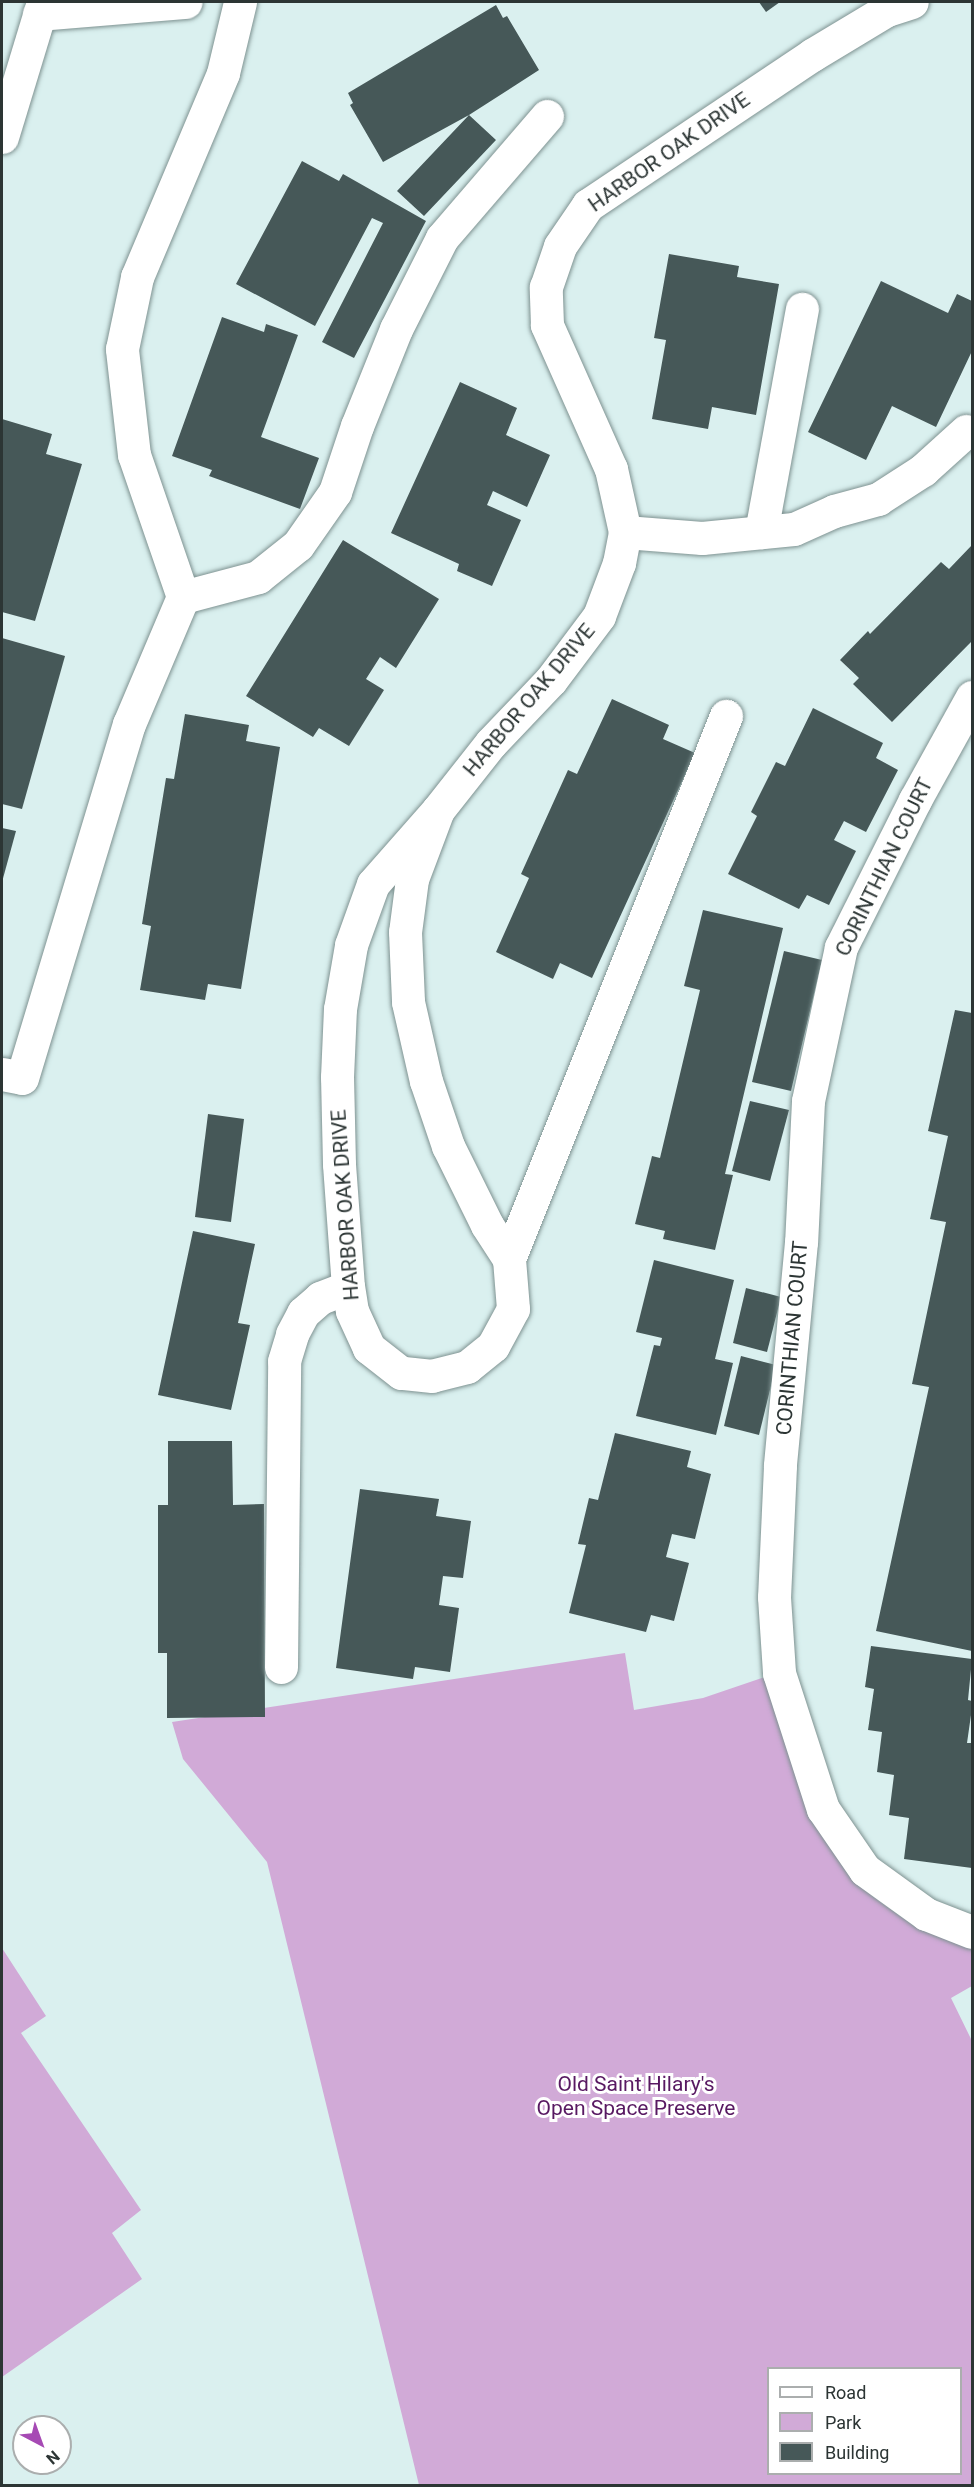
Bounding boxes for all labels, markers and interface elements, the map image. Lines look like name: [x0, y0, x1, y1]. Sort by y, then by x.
street label: HARBOR OAK DRIVE: [583, 87, 755, 217]
street label: HARBOR OAK DRIVE: [458, 619, 600, 781]
street label: CORINTHIAN COURT: [830, 774, 938, 960]
street label: HARBOR OAK DRIVE: [326, 1109, 364, 1301]
street label: CORINTHIAN COURT: [771, 1240, 813, 1436]
park label: Old Saint Hilary's Open Space Preserve: [537, 2071, 735, 2121]
legend: [767, 2367, 962, 2475]
text: Road: [825, 2382, 866, 2403]
text: Park: [825, 2412, 861, 2433]
north arrow: [12, 2415, 72, 2475]
text: Building: [825, 2442, 889, 2463]
text: N: [42, 2447, 63, 2468]

